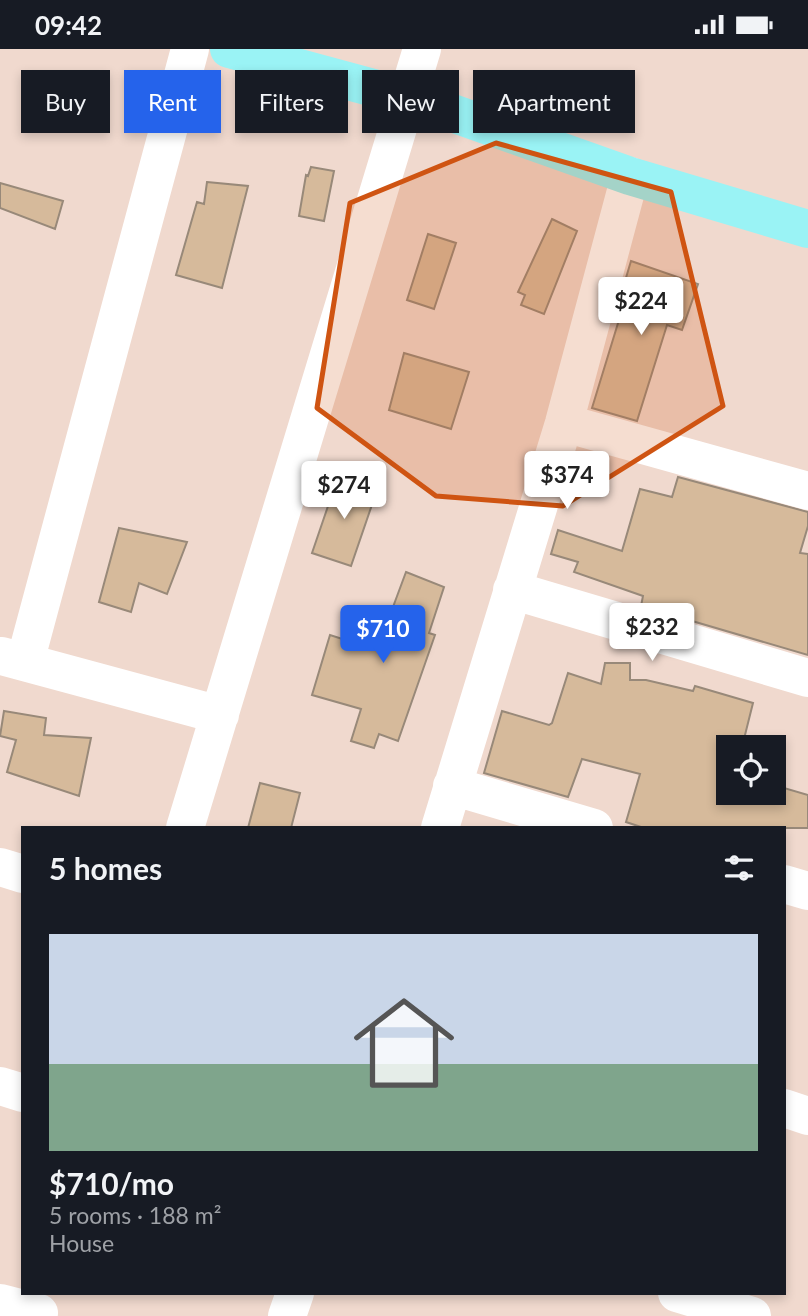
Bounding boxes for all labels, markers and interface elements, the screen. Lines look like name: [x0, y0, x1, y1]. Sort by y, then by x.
text: 09:42: [35, 9, 102, 41]
chip: Buy: [21, 70, 110, 133]
chip: Rent: [124, 70, 221, 133]
chip: Filters: [235, 70, 348, 133]
chip: New: [362, 70, 459, 133]
chip: Apartment: [473, 70, 635, 133]
pin: $224: [600, 278, 682, 337]
text: $224: [614, 286, 668, 314]
pin: $374: [526, 451, 608, 511]
text: $374: [540, 460, 594, 488]
pin: $274: [303, 461, 385, 521]
text: $274: [317, 470, 371, 498]
pin: $232: [611, 603, 693, 663]
pin: $710: [342, 605, 424, 665]
text: $232: [625, 612, 679, 640]
text: $710: [356, 614, 410, 642]
map controls: [716, 735, 786, 805]
button: locate: [716, 735, 786, 805]
icon: filters: [720, 849, 758, 887]
text: 5 homes: [49, 850, 162, 886]
icon: home: [341, 980, 467, 1106]
text: $710/mo: [49, 1165, 174, 1201]
text: 5 rooms · 188 m²: [49, 1201, 221, 1229]
text: House: [49, 1229, 114, 1257]

